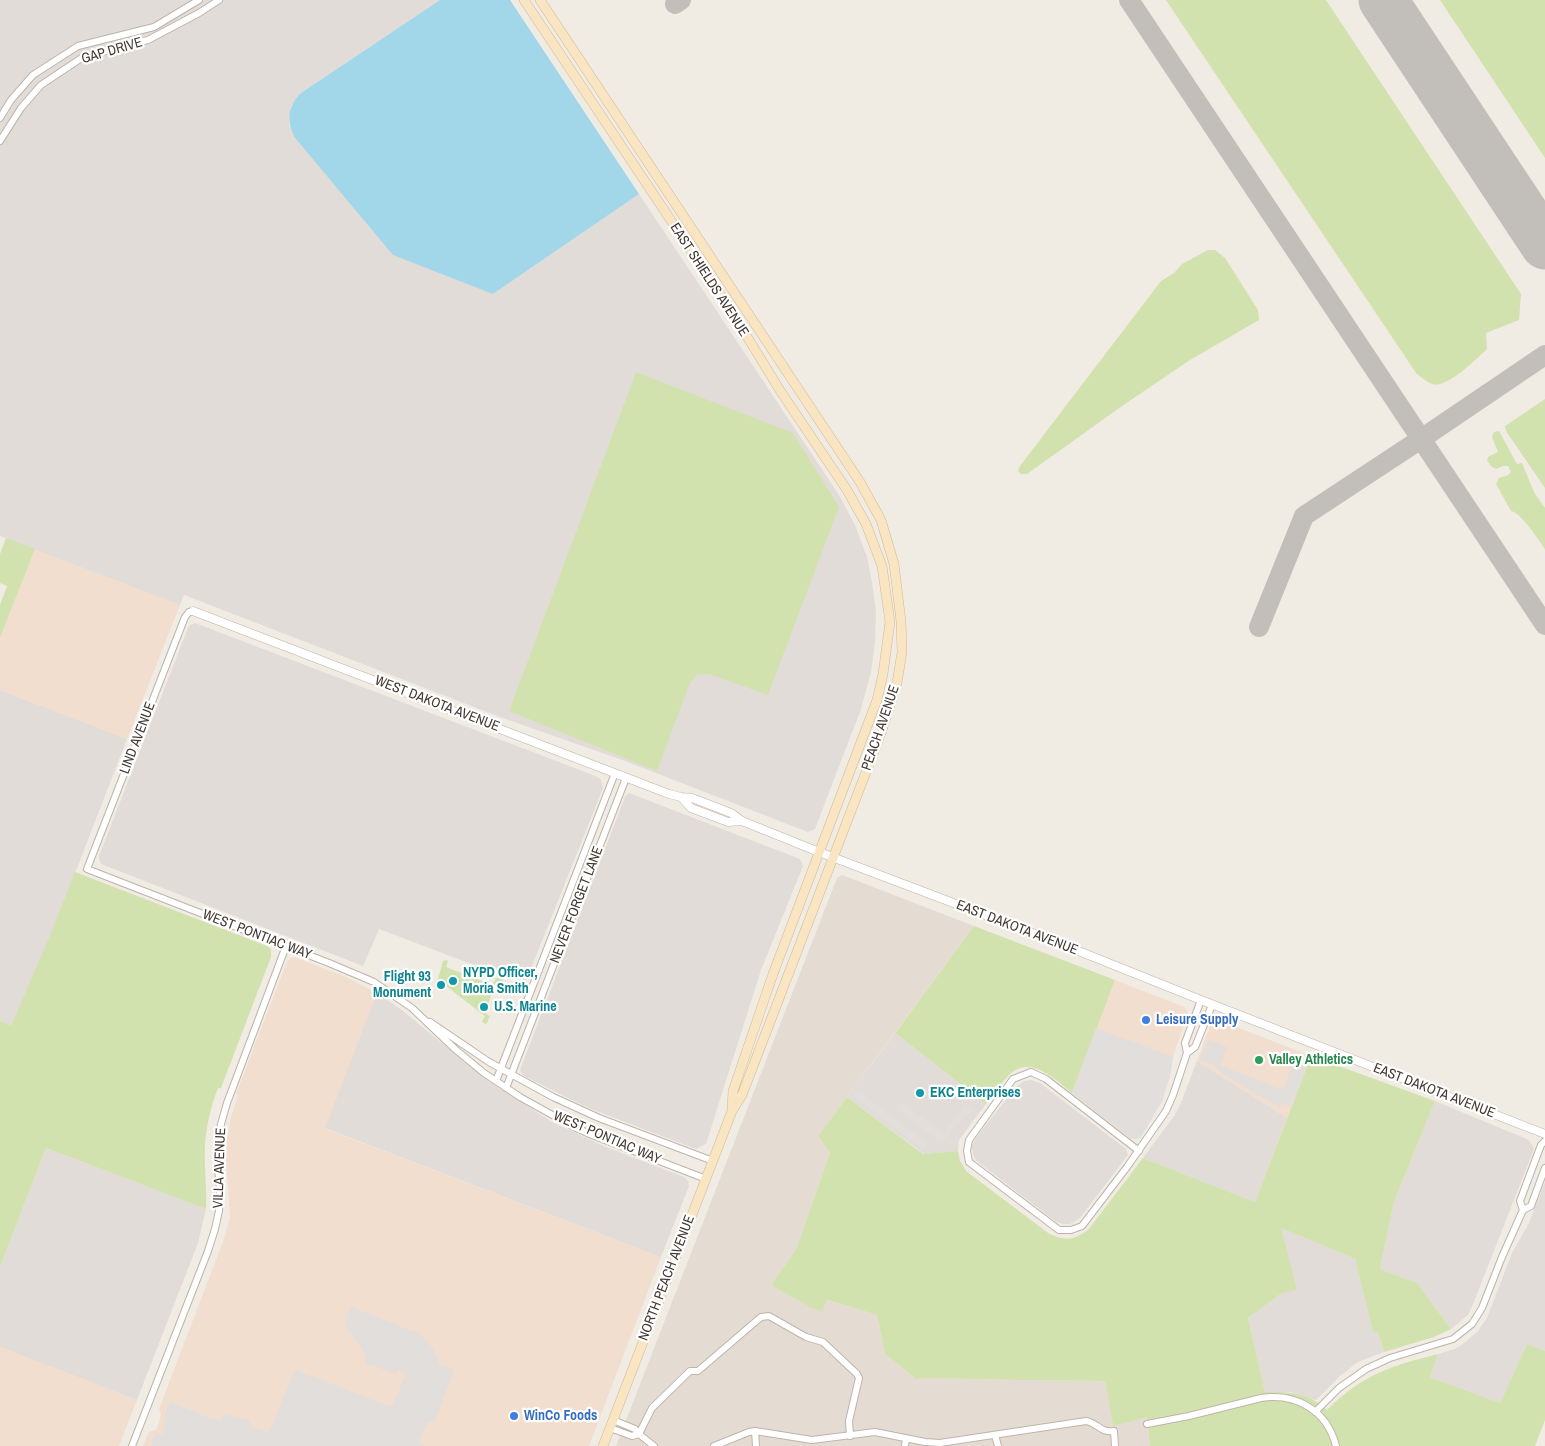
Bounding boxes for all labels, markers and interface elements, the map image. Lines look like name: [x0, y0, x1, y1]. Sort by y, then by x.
street label: GAP DRIVE: [80, 34, 144, 68]
street label: EAST SHIELDS AVENUE: [666, 220, 752, 340]
street label: WEST DAKOTA AVENUE: [372, 672, 502, 736]
street label: PEACH AVENUE: [859, 683, 903, 773]
street label: LIND AVENUE: [117, 700, 159, 776]
street label: NEVER FORGET LANE: [547, 844, 607, 966]
street label: EAST DAKOTA AVENUE: [954, 897, 1080, 959]
street label: WEST PONTIAC WAY: [200, 906, 314, 964]
place label: NYPD Officer, Moria Smith: [463, 965, 538, 998]
place label: Flight 93 Monument: [373, 969, 431, 1002]
marker: NYPD Officer, Moria Smith: [447, 975, 459, 987]
marker: Flight 93 Monument: [435, 979, 447, 991]
place label: U.S. Marine: [494, 999, 557, 1015]
marker: U.S. Marine: [478, 1001, 490, 1013]
place label: Leisure Supply: [1156, 1012, 1238, 1028]
marker: Leisure Supply: [1140, 1014, 1152, 1026]
place label: Valley Athletics: [1269, 1052, 1353, 1068]
marker: Valley Athletics: [1253, 1054, 1265, 1066]
street label: EAST DAKOTA AVENUE: [1371, 1060, 1497, 1122]
place label: EKC Enterprises: [930, 1085, 1021, 1101]
marker: EKC Enterprises: [914, 1087, 926, 1099]
street label: WEST PONTIAC WAY: [551, 1108, 663, 1168]
street label: VILLA AVENUE: [210, 1127, 230, 1209]
street label: NORTH PEACH AVENUE: [635, 1213, 699, 1343]
place label: WinCo Foods: [524, 1408, 597, 1424]
marker: WinCo Foods: [508, 1410, 520, 1422]

